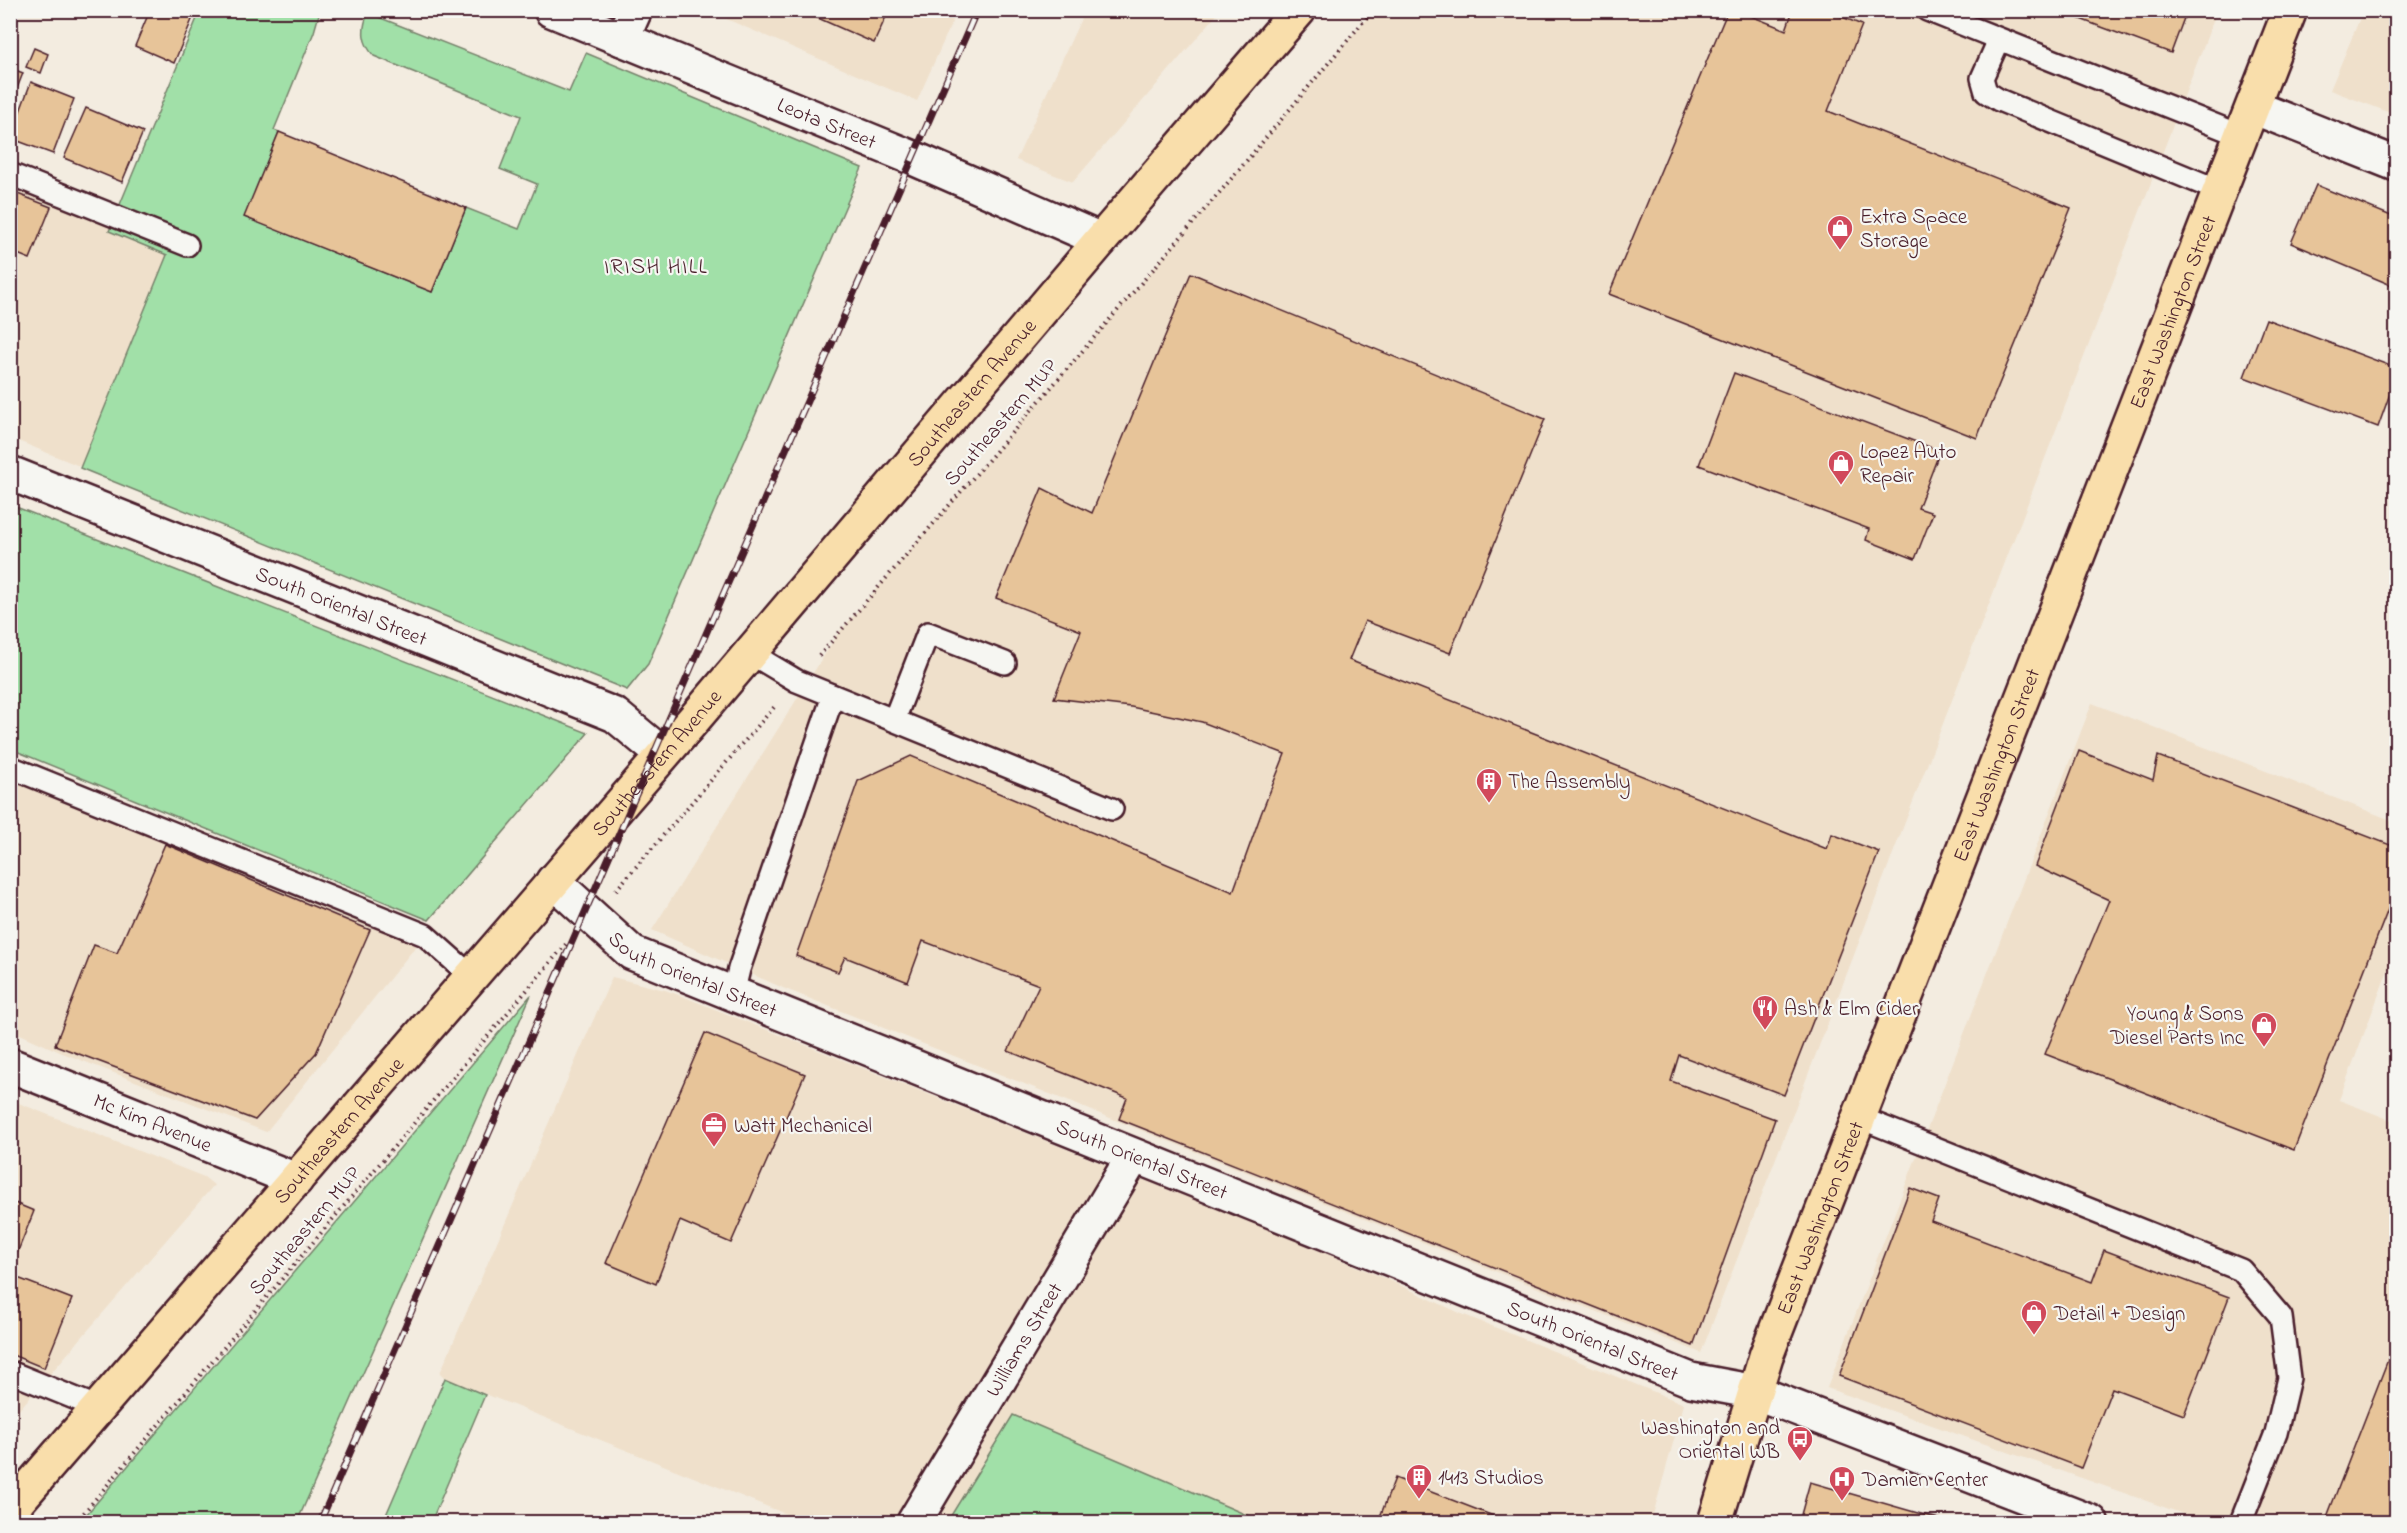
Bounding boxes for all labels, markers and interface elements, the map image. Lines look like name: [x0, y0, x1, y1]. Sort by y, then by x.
street label: Leota Street: [772, 91, 880, 158]
place label: Extra Space Storage: [1860, 203, 1968, 259]
street label: East Washington Street: [2123, 211, 2226, 414]
shop icon: Extra Space Storage: [1825, 213, 1855, 251]
district label: IRISH HILL: [604, 252, 708, 284]
street label: Southeastern Avenue: [901, 313, 1045, 475]
street label: Southeastern MUP: [938, 353, 1065, 494]
place label: Lopez Auto Repair: [1860, 438, 1957, 492]
shop icon: Lopez Auto Repair: [1826, 448, 1856, 486]
street label: South Oriental Street: [250, 560, 431, 655]
street label: East Washington Street: [1947, 664, 2049, 867]
street label: Southeastern Avenue: [586, 683, 730, 844]
building icon: The Assembly: [1474, 766, 1504, 804]
place label: The Assembly: [1508, 768, 1630, 800]
street label: South Oriental Street: [600, 925, 781, 1027]
restaurant icon: Ash & Elm Cider: [1750, 993, 1780, 1031]
place label: Ash & Elm Cider: [1784, 995, 1919, 1025]
place label: Young & Sons Diesel Parts Inc: [2109, 1000, 2245, 1054]
shop icon: Young & Sons Diesel Parts Inc: [2249, 1010, 2279, 1048]
street label: Southeastern Avenue: [268, 1051, 413, 1212]
street label: Mc Kim Avenue: [88, 1087, 217, 1162]
office icon: Watt Mechanical: [699, 1110, 729, 1148]
place label: Watt Mechanical: [734, 1112, 872, 1142]
street label: South Oriental Street: [1051, 1112, 1232, 1209]
street label: East Washington Street: [1770, 1117, 1873, 1320]
street label: Southeastern MUP: [243, 1160, 369, 1302]
street label: Williams Street: [979, 1278, 1071, 1403]
street label: South Oriental Street: [1502, 1294, 1683, 1390]
shop icon: Detail + Design: [2019, 1298, 2049, 1336]
place label: Detail + Design: [2053, 1300, 2185, 1332]
place label: Washington and Oriental WB: [1641, 1414, 1780, 1468]
bus stop icon: Washington and Oriental WB: [1785, 1424, 1815, 1462]
building icon: 1413 Studios: [1404, 1462, 1434, 1500]
place label: 1413 Studios: [1438, 1464, 1544, 1494]
hospital icon: Damien Center: [1827, 1464, 1857, 1502]
place label: Damien Center: [1861, 1466, 1989, 1496]

